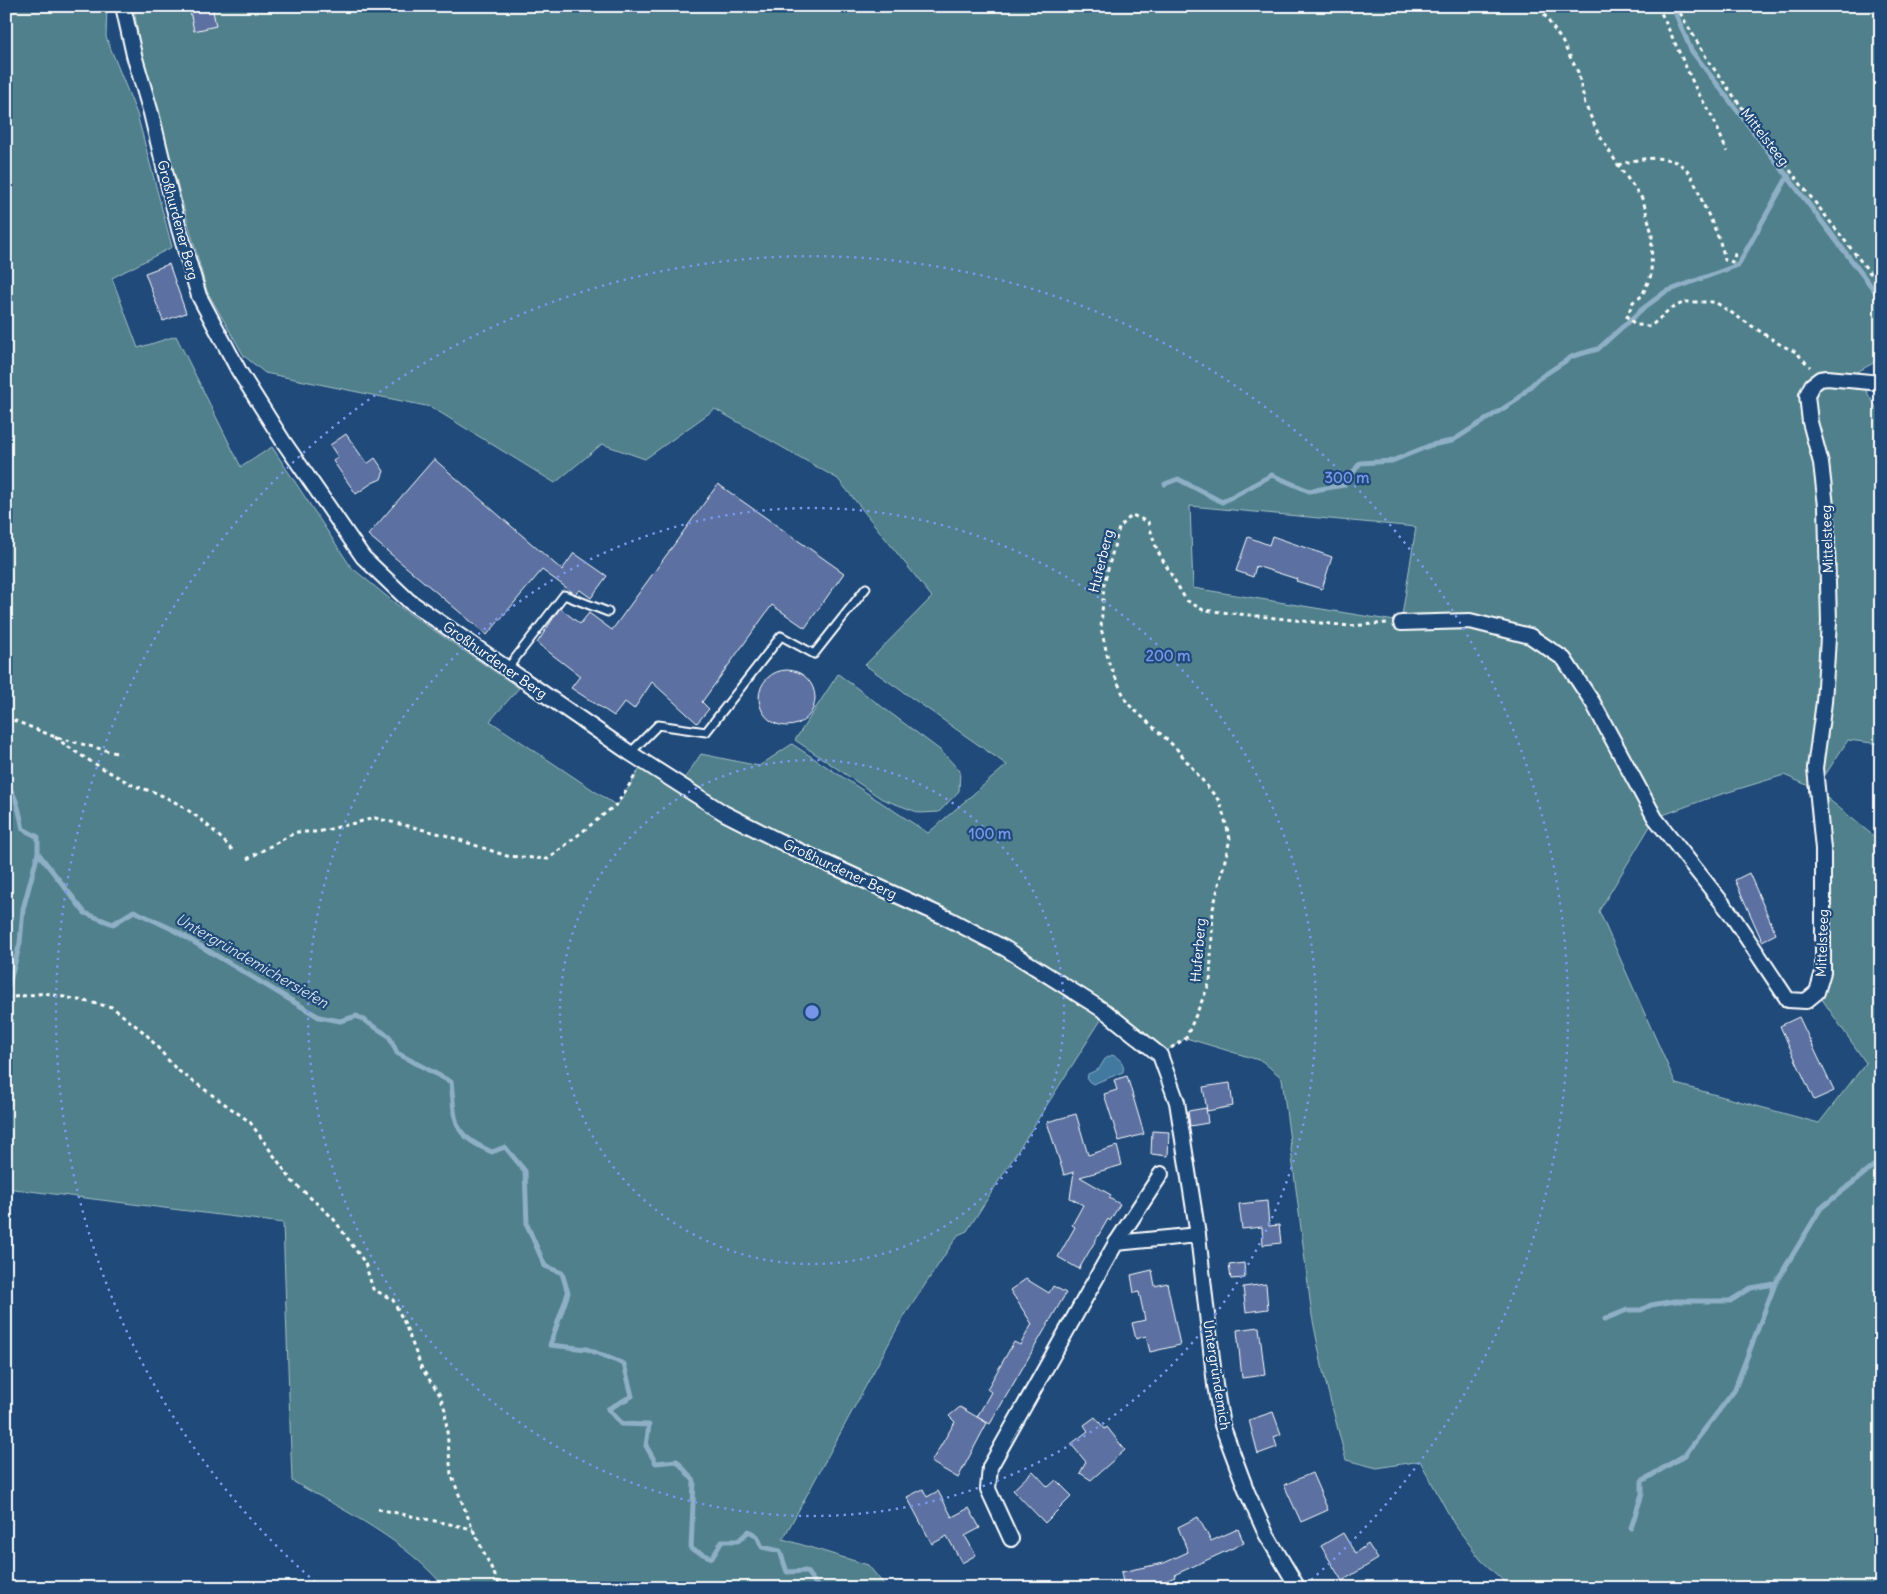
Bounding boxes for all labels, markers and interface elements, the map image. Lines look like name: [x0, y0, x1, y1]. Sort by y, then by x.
street label: Mittelsteeg: [1737, 105, 1793, 169]
street label: Großhurdener Berg: [153, 158, 203, 282]
text: 300 m: [1325, 468, 1370, 487]
street label: Mittelsteeg: [1817, 505, 1837, 573]
street label: Huferberg: [1084, 528, 1118, 594]
street label: Großhurdener Berg: [439, 617, 551, 703]
text: 200 m: [1146, 646, 1190, 665]
text: 100 m: [969, 824, 1011, 843]
street label: Großhurdener Berg: [780, 835, 900, 903]
water label: Untergründemichersiefen: [173, 909, 332, 1012]
street label: Mittelsteeg: [1812, 909, 1832, 977]
street label: Huferberg: [1186, 917, 1210, 983]
centre of rings: [803, 1003, 821, 1021]
street label: Untergründemich: [1199, 1319, 1235, 1431]

